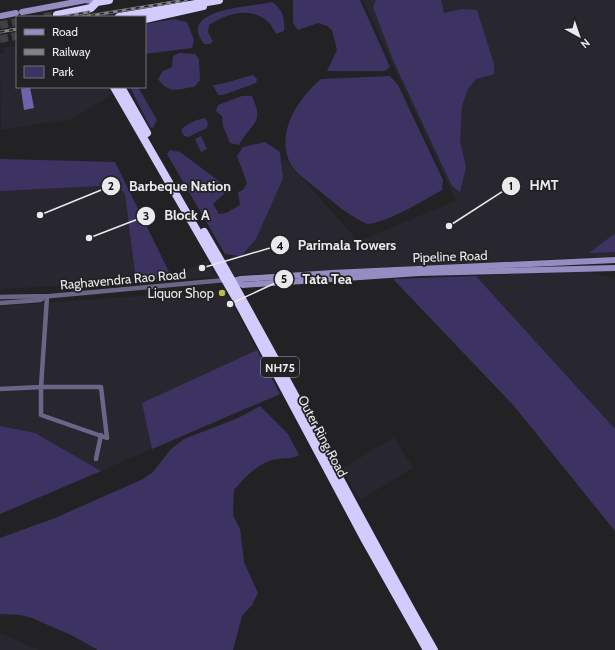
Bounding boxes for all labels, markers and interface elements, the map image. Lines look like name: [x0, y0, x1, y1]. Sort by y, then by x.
legend: [16, 16, 146, 88]
north arrow: [559, 16, 599, 56]
text: Road: [52, 24, 78, 39]
text: N: [578, 36, 593, 52]
text: Railway: [52, 44, 90, 59]
text: Park: [52, 64, 74, 79]
callout: Barbeque Nation: [101, 173, 240, 199]
callout: HMT: [501, 173, 567, 199]
text: HMT: [529, 176, 559, 194]
text: Barbeque Nation: [129, 177, 231, 195]
text: 2: [108, 178, 114, 193]
text: 1: [509, 178, 513, 193]
callout: Block A: [136, 203, 217, 229]
text: Block A: [164, 206, 210, 224]
text: 3: [143, 208, 149, 223]
callout: Parimala Towers: [270, 232, 404, 258]
text: Parimala Towers: [298, 236, 396, 254]
text: 4: [276, 238, 284, 253]
street label: Pipeline Road: [412, 247, 488, 265]
street label: Raghavendra Rao Road: [59, 266, 187, 292]
callout: Tata Tea: [274, 266, 359, 292]
text: Tata Tea: [302, 270, 352, 288]
text: 5: [281, 271, 287, 286]
place label: Liquor Shop: [148, 285, 214, 301]
marker: Liquor Shop: [217, 288, 227, 298]
road number: NH75: [261, 357, 299, 377]
street label: Outer Ring Road: [295, 392, 351, 480]

